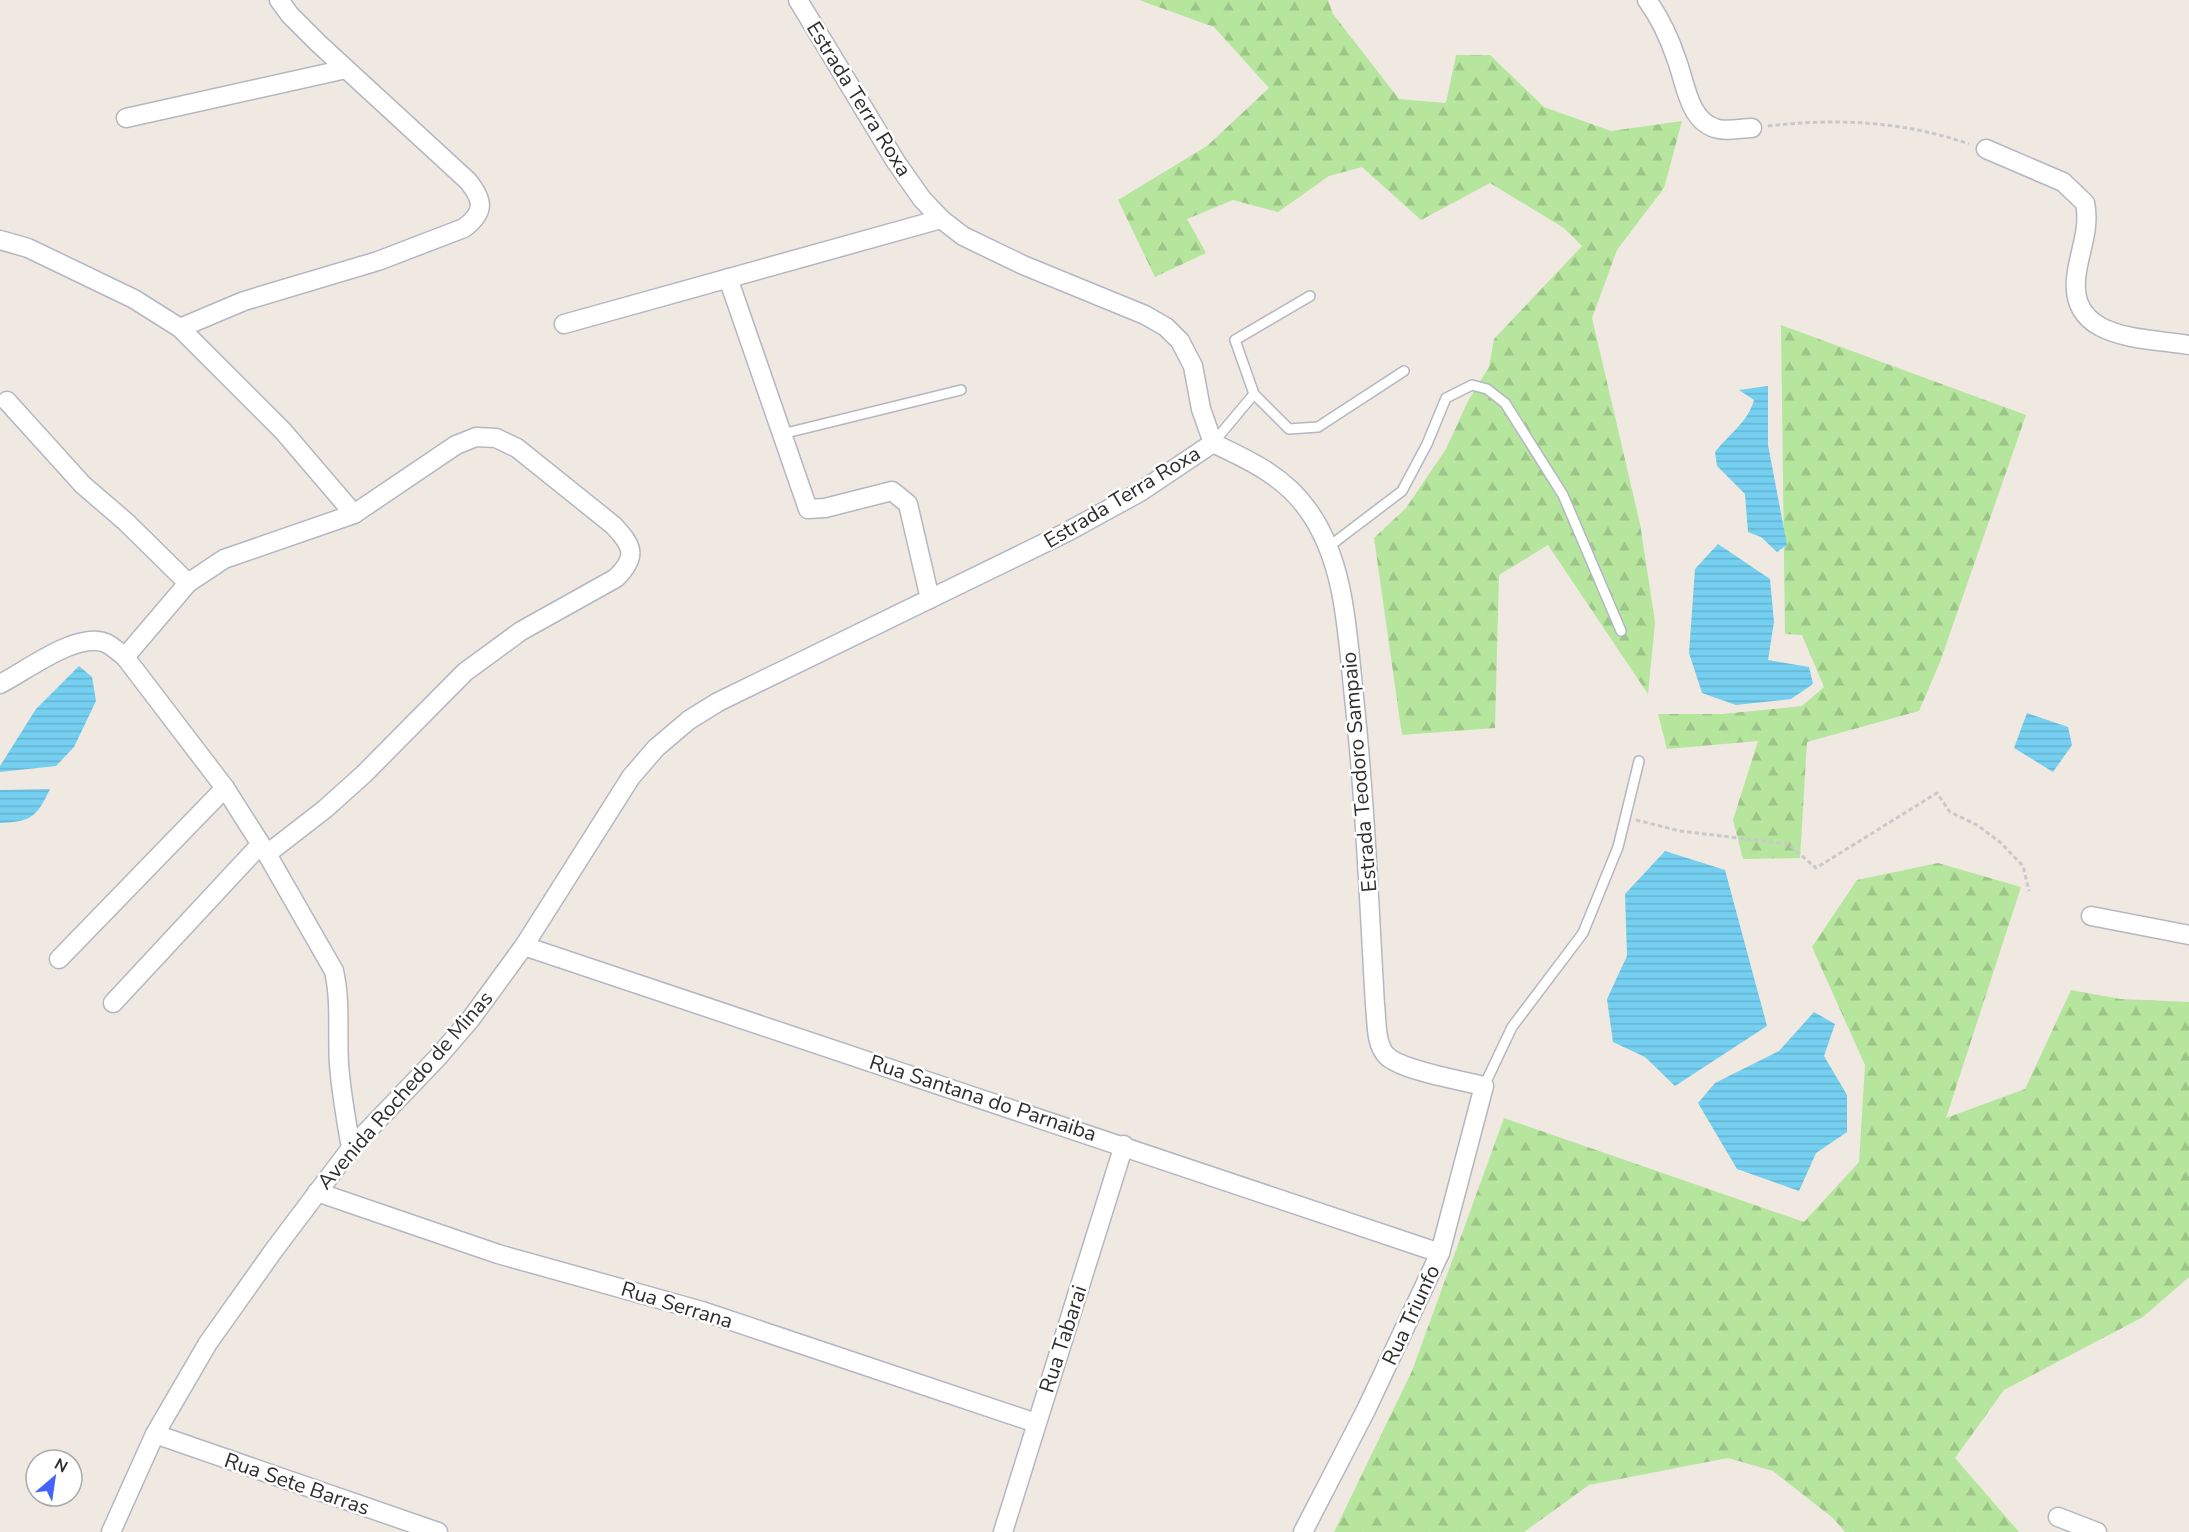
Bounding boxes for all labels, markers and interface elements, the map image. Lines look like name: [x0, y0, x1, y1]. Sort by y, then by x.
street label: Estrada Terra Roxa: [800, 16, 918, 182]
street label: Estrada Terra Roxa: [1039, 439, 1205, 555]
street label: Estrada Teodoro Sampaio: [1335, 651, 1383, 893]
street label: Avenida Rochedo de Minas: [311, 985, 499, 1195]
street label: Rua Santana do Parnaiba: [866, 1048, 1100, 1148]
street label: Rua Triunfo: [1376, 1260, 1446, 1370]
street label: Rua Serrana: [618, 1275, 736, 1335]
street label: Rua Tabarai: [1032, 1282, 1094, 1396]
street label: Rua Sete Barras: [221, 1446, 373, 1522]
north arrow: [24, 1448, 84, 1508]
text: N: [50, 1453, 71, 1478]

